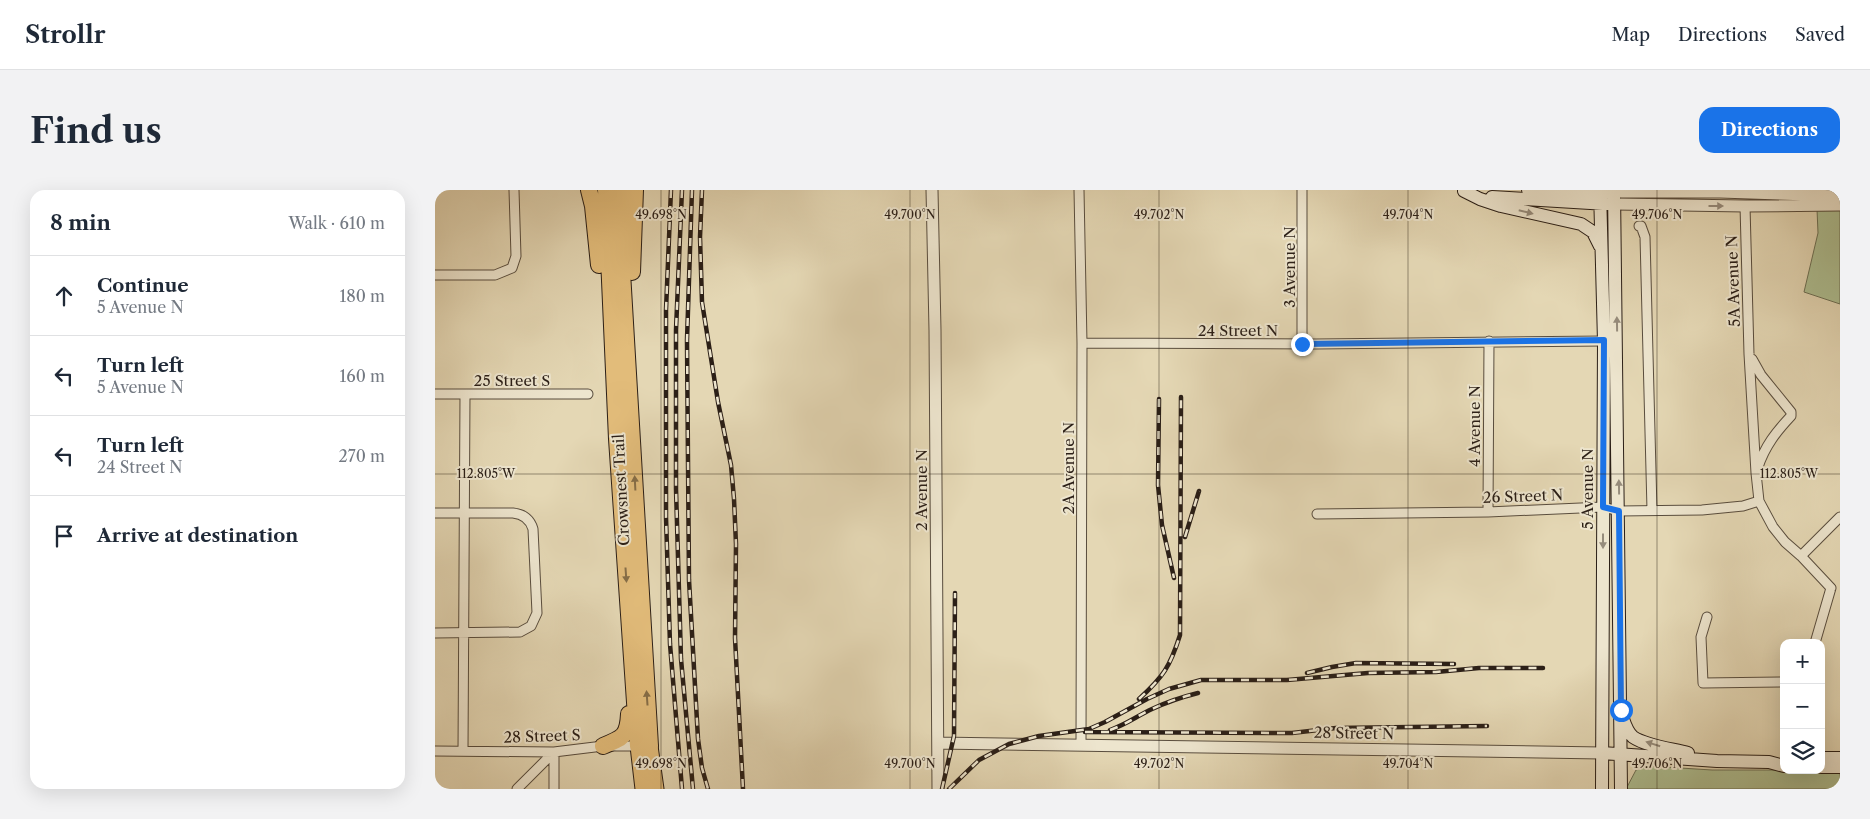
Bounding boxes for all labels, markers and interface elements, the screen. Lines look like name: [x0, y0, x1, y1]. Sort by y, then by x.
text: Strollr: [25, 20, 105, 49]
text: Map: [1611, 24, 1650, 46]
text: Directions: [1678, 24, 1767, 46]
text: Saved: [1795, 24, 1845, 46]
button: Directions: [1699, 107, 1840, 153]
text: Find us: [30, 109, 162, 152]
one-way arrow: [1708, 202, 1724, 210]
text: 49.698°N: [635, 207, 687, 222]
text: 49.700°N: [884, 207, 936, 222]
text: 49.702°N: [1134, 207, 1184, 222]
text: 49.704°N: [1383, 207, 1433, 222]
text: 49.706°N: [1632, 207, 1682, 222]
one-way arrow: [1519, 209, 1534, 217]
text: 8 min: [50, 210, 111, 235]
text: Walk · 610 m: [288, 213, 385, 233]
street label: 3 Avenue N: [1280, 226, 1299, 308]
street label: 5A Avenue N: [1722, 235, 1744, 327]
text: Continue: [97, 274, 189, 297]
icon: ahead: [50, 282, 78, 310]
text: 180 m: [339, 286, 385, 306]
text: 5 Avenue N: [97, 297, 184, 317]
one-way arrow: [1613, 316, 1621, 332]
street label: 24 Street N: [1198, 321, 1278, 340]
route end: [1291, 333, 1314, 356]
text: Turn left: [97, 354, 184, 377]
icon: left: [50, 362, 78, 390]
text: 160 m: [340, 366, 385, 386]
street label: 25 Street S: [474, 371, 550, 390]
text: 5 Avenue N: [97, 377, 184, 397]
street label: 4 Avenue N: [1465, 385, 1484, 467]
street label: 2A Avenue N: [1059, 422, 1078, 514]
street label: Crowsnest Trail: [609, 433, 633, 546]
text: Turn left: [97, 434, 184, 457]
icon: left: [50, 442, 78, 470]
text: 270 m: [339, 446, 385, 466]
street label: 5 Avenue N: [1578, 448, 1597, 530]
street label: 2 Avenue N: [912, 449, 931, 531]
text: 24 Street N: [97, 457, 183, 477]
text: 112.805°W: [457, 466, 516, 481]
text: 112.805°W: [1760, 466, 1819, 481]
one-way arrow: [630, 475, 638, 491]
one-way arrow: [1615, 478, 1623, 494]
street label: 26 Street N: [1483, 485, 1563, 507]
icon: arrive: [50, 522, 78, 550]
text: Arrive at destination: [97, 524, 298, 547]
one-way arrow: [1599, 534, 1607, 550]
one-way arrow: [622, 567, 630, 583]
map controls: [1780, 639, 1825, 774]
button: +: [1780, 639, 1825, 684]
button: −: [1780, 684, 1825, 729]
one-way arrow: [643, 689, 651, 705]
route start: [1610, 699, 1633, 722]
street label: 28 Street N: [1314, 723, 1394, 743]
street label: 28 Street S: [503, 725, 581, 747]
button: layers: [1780, 729, 1825, 774]
one-way arrow: [1645, 739, 1660, 747]
text: 49.698°N: [635, 756, 687, 771]
text: 49.700°N: [884, 756, 936, 771]
text: 49.702°N: [1134, 756, 1184, 771]
text: 49.704°N: [1383, 756, 1433, 771]
text: 49.706°N: [1632, 756, 1682, 771]

